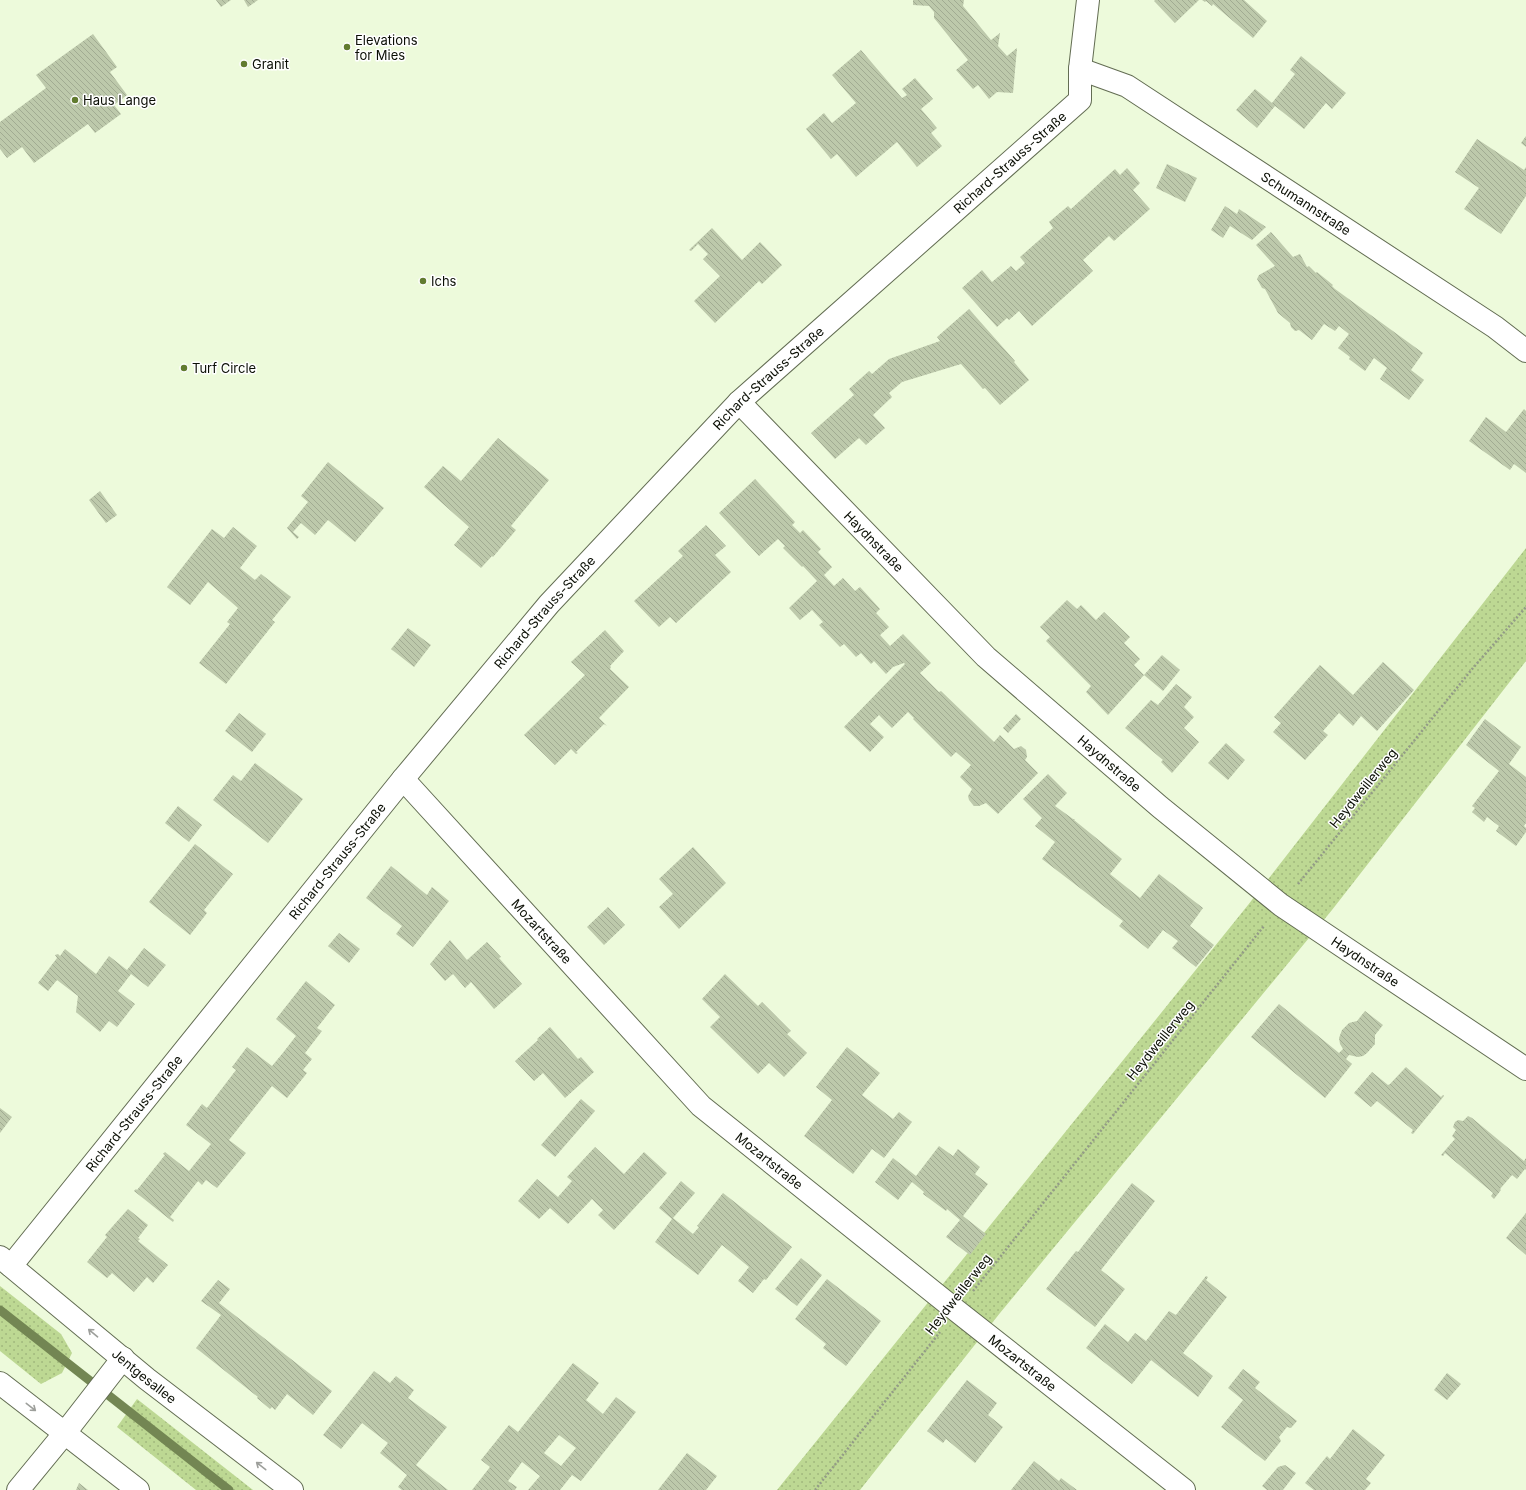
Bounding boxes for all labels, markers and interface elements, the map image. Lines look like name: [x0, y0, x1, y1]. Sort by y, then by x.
place label: Elevations for Mies: [355, 32, 418, 63]
marker: Elevations for Mies: [342, 42, 352, 52]
place label: Granit: [252, 56, 289, 72]
marker: Granit: [239, 59, 249, 69]
place label: Haus Lange: [83, 92, 156, 108]
marker: Haus Lange: [70, 95, 80, 105]
street label: Richard-Strauss-Straße: [950, 108, 1069, 216]
street label: Schumannstraße: [1258, 168, 1354, 238]
place label: Ichs: [431, 273, 457, 289]
marker: Ichs: [418, 276, 428, 286]
street label: Richard-Strauss-Straße: [709, 323, 827, 433]
place label: Turf Circle: [192, 360, 256, 376]
marker: Turf Circle: [179, 363, 189, 373]
street label: Haydnstraße: [841, 508, 907, 575]
street label: Richard-Strauss-Straße: [491, 552, 598, 672]
street label: Haydnstraße: [1075, 732, 1144, 795]
street label: Heydweillerweg: [1326, 745, 1400, 831]
street label: Richard-Strauss-Straße: [285, 799, 389, 923]
street label: Mozartstraße: [508, 896, 575, 967]
street label: Haydnstraße: [1328, 933, 1402, 990]
street label: Heydweillerweg: [1123, 997, 1197, 1083]
street label: Richard-Strauss-Straße: [82, 1052, 186, 1175]
street label: Mozartstraße: [732, 1129, 806, 1193]
street label: Heydweillerweg: [922, 1250, 994, 1338]
one-way arrow: [87, 1329, 98, 1338]
street label: Mozartstraße: [985, 1331, 1060, 1394]
street label: Jentgesallee: [109, 1345, 180, 1407]
one-way arrow: [25, 1403, 36, 1412]
one-way arrow: [255, 1462, 266, 1470]

